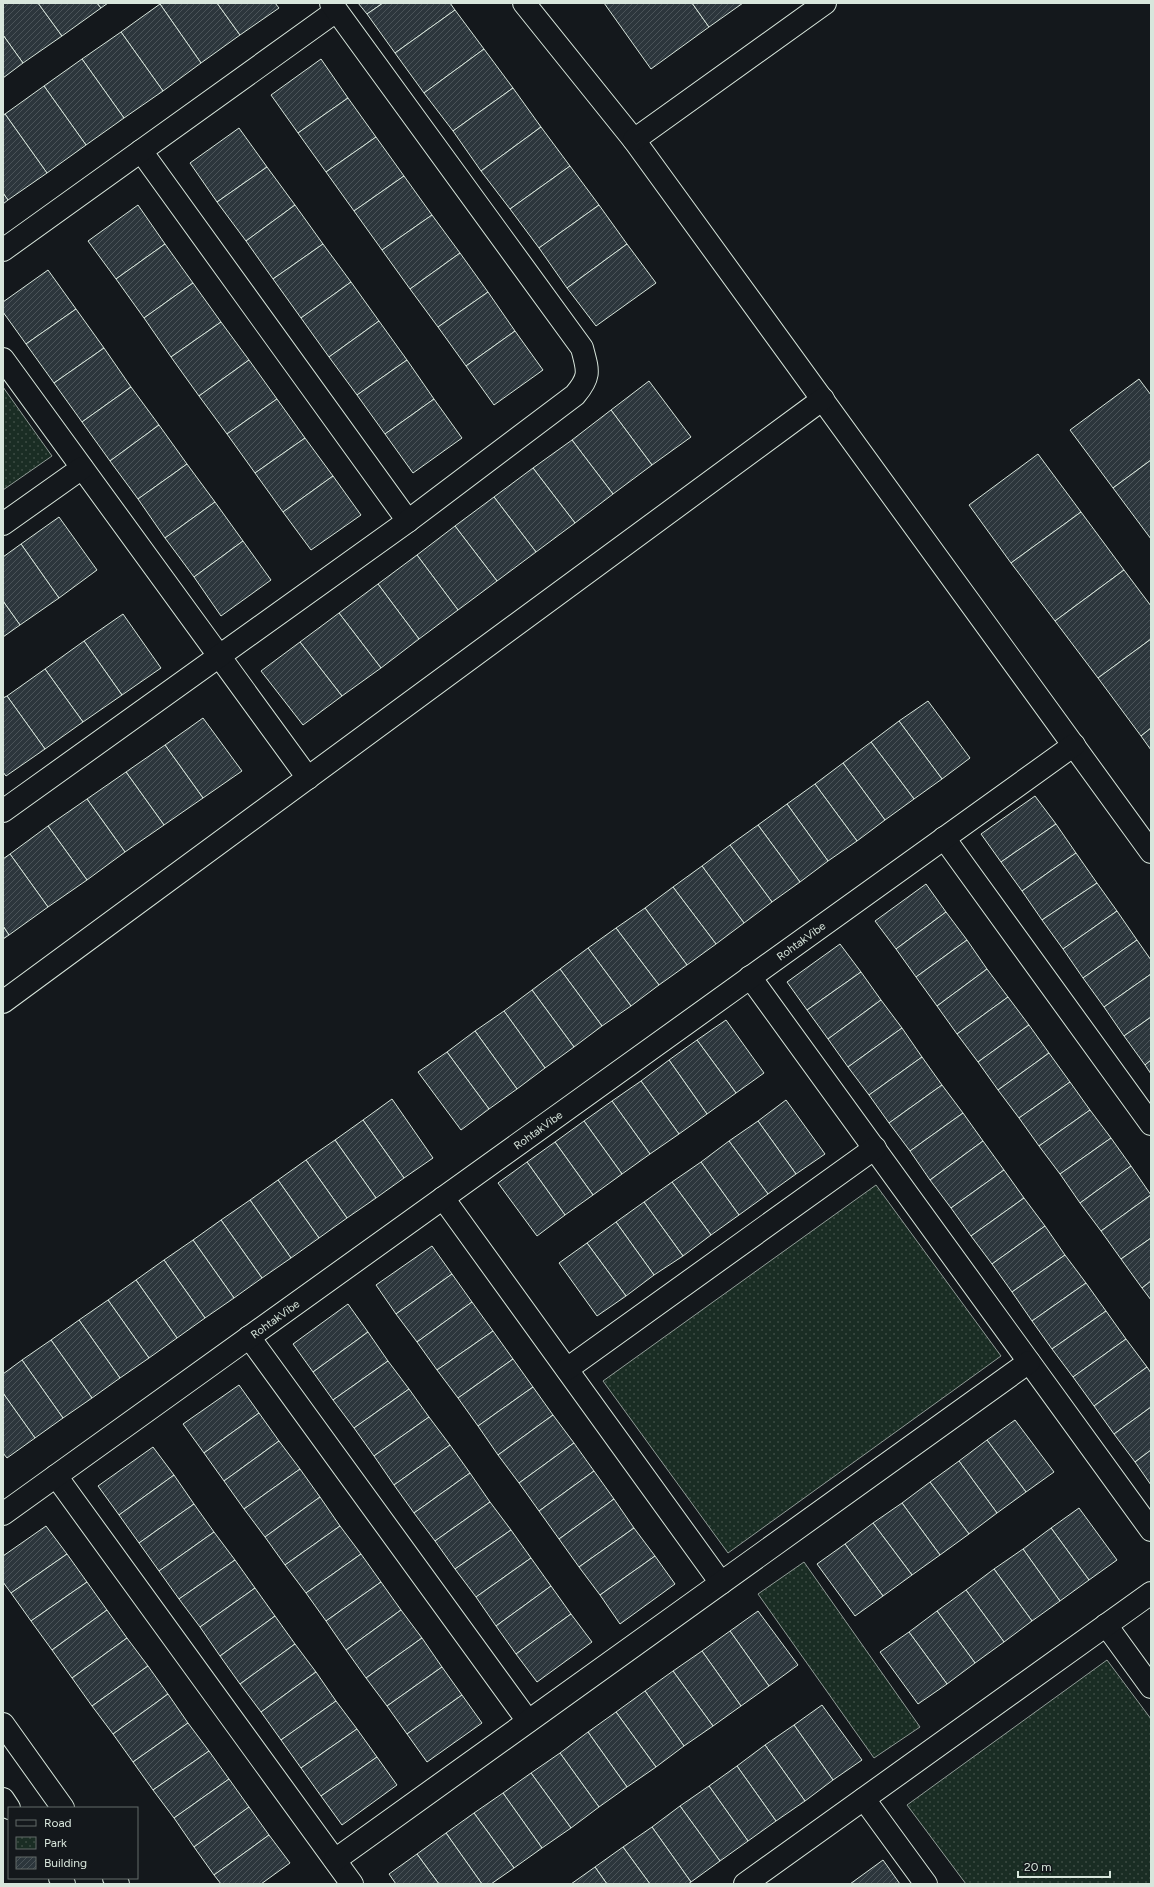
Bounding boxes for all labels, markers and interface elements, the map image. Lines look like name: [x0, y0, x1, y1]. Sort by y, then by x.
street label: RohtakVibe: [774, 919, 828, 963]
street label: RohtakVibe: [511, 1108, 565, 1152]
street label: RohtakVibe: [248, 1297, 302, 1341]
legend: [8, 1807, 138, 1879]
text: Road: [44, 1816, 72, 1830]
text: Park: [44, 1836, 67, 1850]
scale bar: [1018, 1853, 1110, 1879]
text: Building: [44, 1856, 87, 1870]
text: 20 m: [1024, 1860, 1052, 1874]

